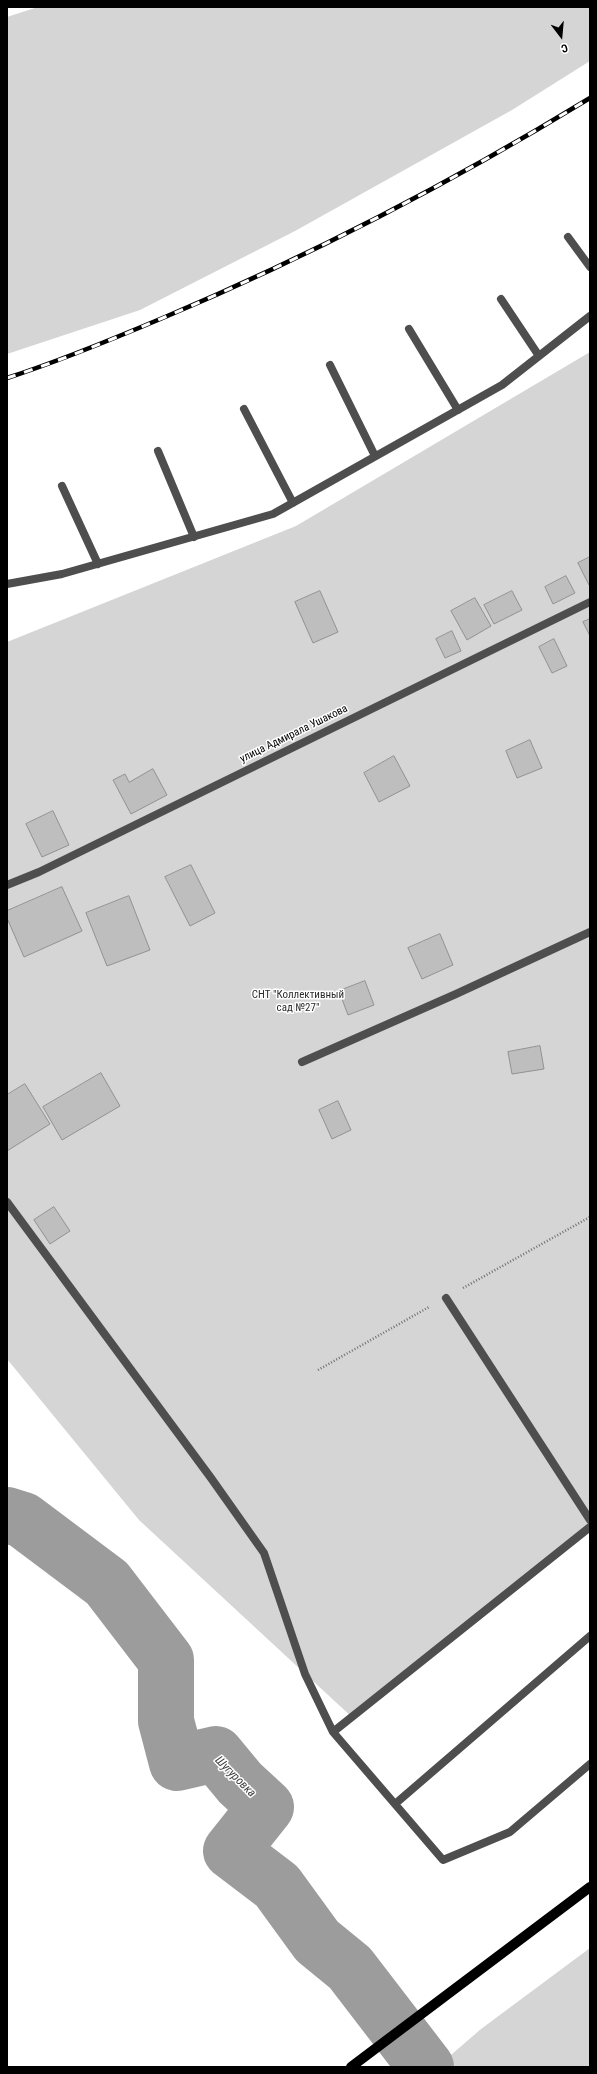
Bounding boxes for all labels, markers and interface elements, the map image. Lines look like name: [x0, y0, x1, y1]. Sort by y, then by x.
north arrow: [541, 16, 581, 56]
text: С: [560, 41, 569, 55]
street label: улица Адмирала Ушакова: [238, 702, 350, 766]
park label: СНТ "Коллективный сад №27": [252, 988, 344, 1014]
water label: Шугуровка: [211, 1753, 259, 1801]

